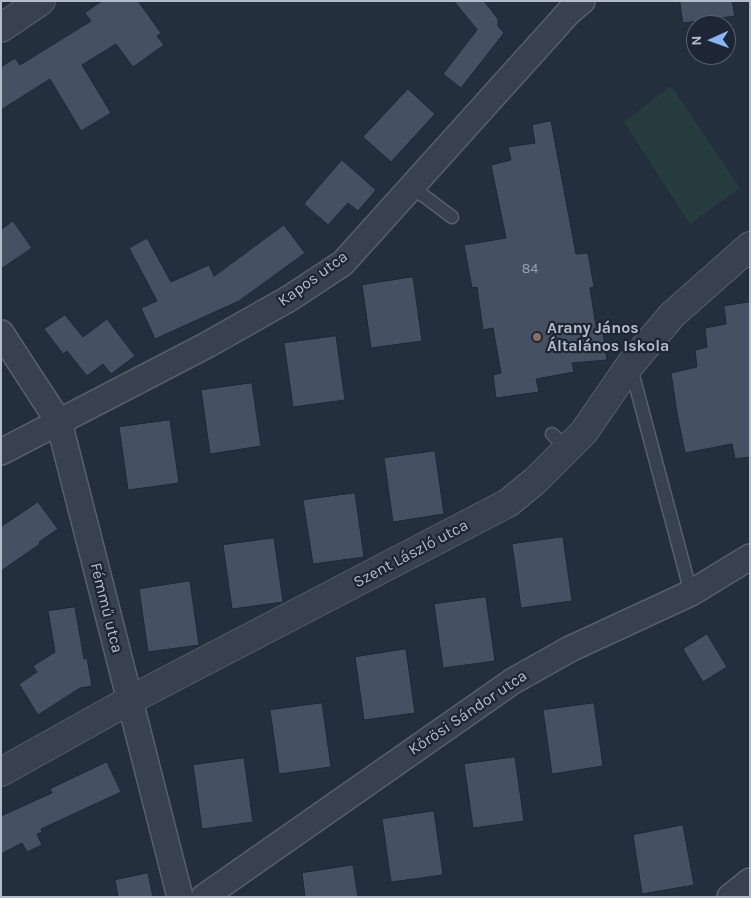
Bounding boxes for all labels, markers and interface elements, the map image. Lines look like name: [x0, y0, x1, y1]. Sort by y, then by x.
north arrow: [686, 15, 736, 65]
text: N: [688, 35, 705, 46]
street label: Kapos utca: [274, 247, 352, 311]
house number: 84: [522, 261, 538, 277]
place label: Arany János Általános Iskola: [547, 318, 669, 356]
marker: Arany János Általános Iskola: [531, 331, 543, 343]
street label: Szent László utca: [350, 516, 472, 592]
street label: Fémmű utca: [86, 561, 126, 655]
street label: Kőrösi Sándor utca: [405, 666, 531, 760]

